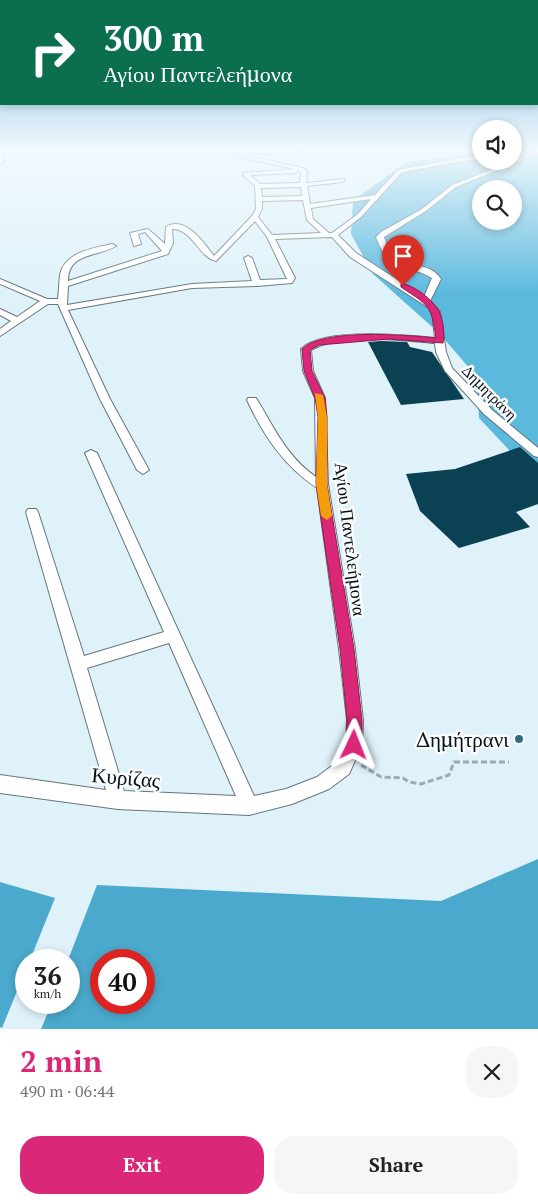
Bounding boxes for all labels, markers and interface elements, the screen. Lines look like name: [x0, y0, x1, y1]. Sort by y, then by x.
text: 300 m: [103, 15, 204, 61]
icon: right: [20, 20, 85, 85]
text: Αγίου Παντελεήμονα: [103, 59, 292, 88]
map controls: [472, 120, 522, 230]
button: sound: [472, 120, 522, 170]
button: search: [472, 180, 522, 230]
pin: [382, 235, 424, 286]
icon: arrive: [389, 242, 417, 270]
street label: Δημητράνη: [458, 360, 522, 424]
street label: Αγίου Παντελεήμονα: [330, 461, 372, 618]
position arrow: [327, 718, 379, 770]
place label: Δημήτρανι: [416, 725, 509, 753]
marker: Δημήτρανι: [513, 733, 525, 745]
street label: Κυρίζας: [90, 760, 162, 794]
speed limit sign: 40: [90, 949, 155, 1014]
text: 36: [33, 959, 62, 992]
text: km/h: [34, 986, 61, 1001]
text: 2 min: [20, 1041, 102, 1081]
button: close: [466, 1046, 518, 1098]
text: 490 m · 06:44: [20, 1080, 114, 1102]
button: Exit: [20, 1136, 264, 1194]
button: Share: [274, 1136, 518, 1194]

